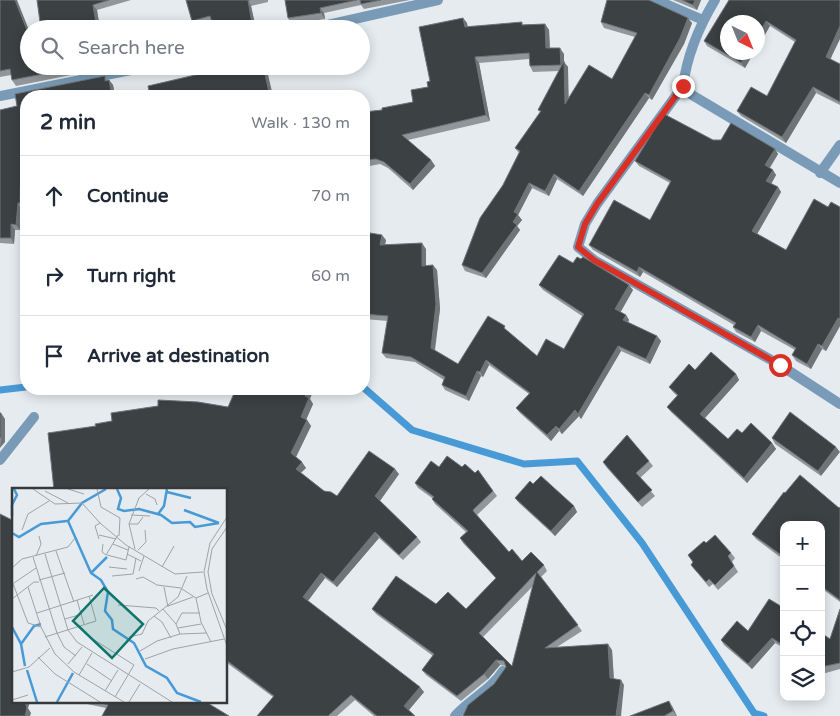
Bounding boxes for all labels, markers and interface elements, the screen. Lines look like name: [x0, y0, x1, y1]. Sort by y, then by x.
north arrow: [720, 15, 765, 60]
search box: [20, 20, 370, 75]
icon: search: [38, 34, 66, 62]
text: Search here: [78, 37, 185, 59]
route end: [672, 75, 695, 98]
text: 2 min: [40, 110, 96, 135]
text: Walk · 130 m: [251, 113, 350, 133]
icon: ahead: [40, 182, 68, 210]
text: Continue: [87, 185, 169, 207]
text: 70 m: [311, 186, 350, 206]
icon: right: [40, 262, 68, 290]
text: Turn right: [87, 265, 175, 287]
text: 60 m: [311, 266, 350, 286]
icon: arrive: [40, 342, 68, 370]
text: Arrive at destination: [87, 345, 270, 367]
route start: [769, 354, 792, 377]
inset map: [12, 488, 228, 704]
map controls: [780, 521, 825, 701]
button: +: [780, 521, 825, 566]
button: −: [780, 566, 825, 611]
button: locate: [780, 611, 825, 656]
button: layers: [780, 656, 825, 701]

